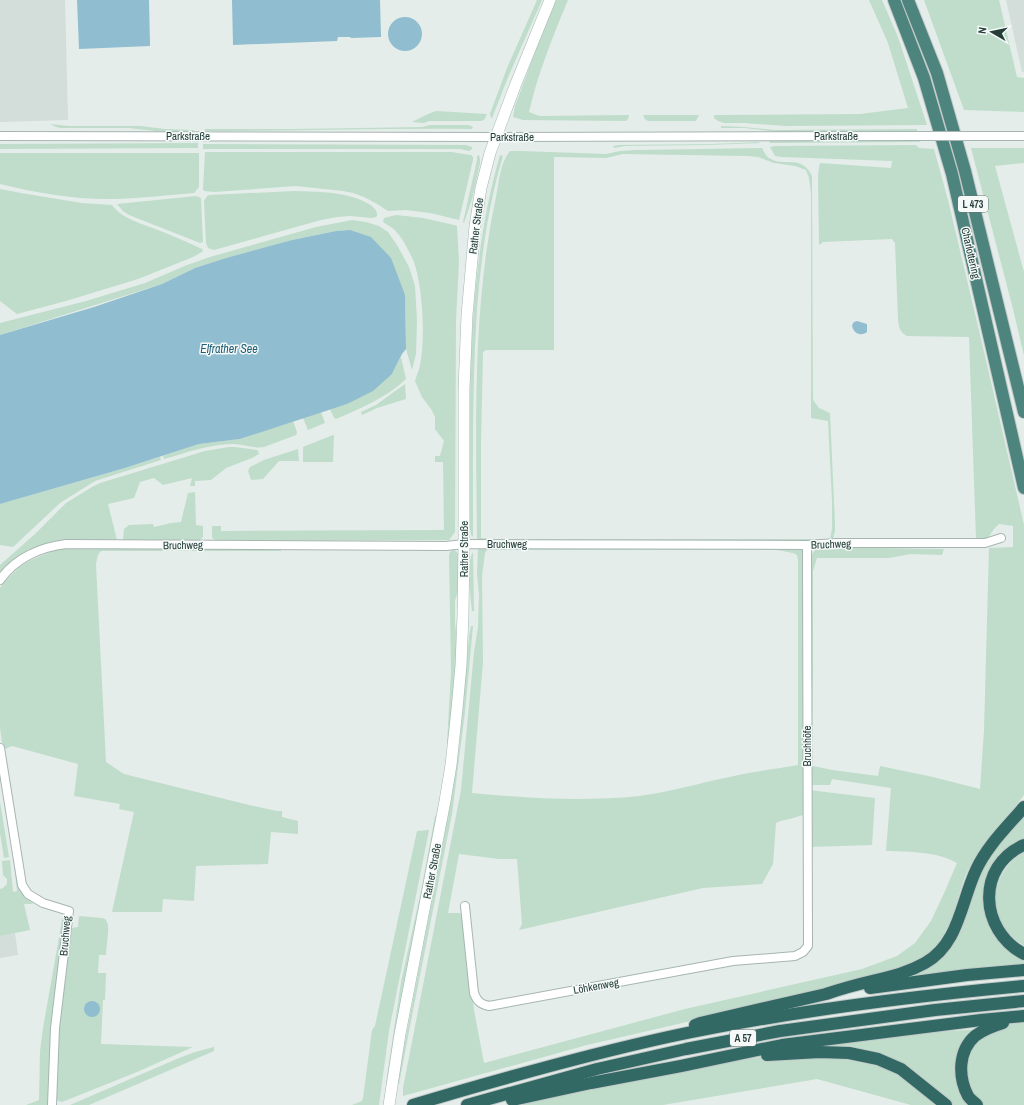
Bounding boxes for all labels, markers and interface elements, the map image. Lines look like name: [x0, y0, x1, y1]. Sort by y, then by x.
north arrow: [972, 12, 1012, 52]
text: N: [975, 26, 990, 35]
street label: Parkstraße: [166, 129, 210, 143]
street label: Parkstraße: [814, 129, 858, 143]
street label: Parkstraße: [490, 130, 534, 144]
road number: L 473: [958, 196, 988, 212]
street label: Rather Straße: [466, 197, 486, 255]
street label: Charlottering: [958, 226, 984, 280]
water label: Elfrather See: [200, 341, 258, 357]
street label: Rather Straße: [457, 521, 471, 577]
street label: Bruchweg: [811, 536, 851, 552]
street label: Bruchweg: [487, 537, 527, 551]
street label: Bruchweg: [163, 538, 203, 552]
street label: Bruchhöfe: [800, 725, 814, 767]
street label: Rather Straße: [420, 842, 444, 900]
street label: Bruchweg: [56, 915, 74, 957]
street label: Löhkenweg: [572, 975, 620, 997]
road number: A 57: [730, 1030, 756, 1046]

